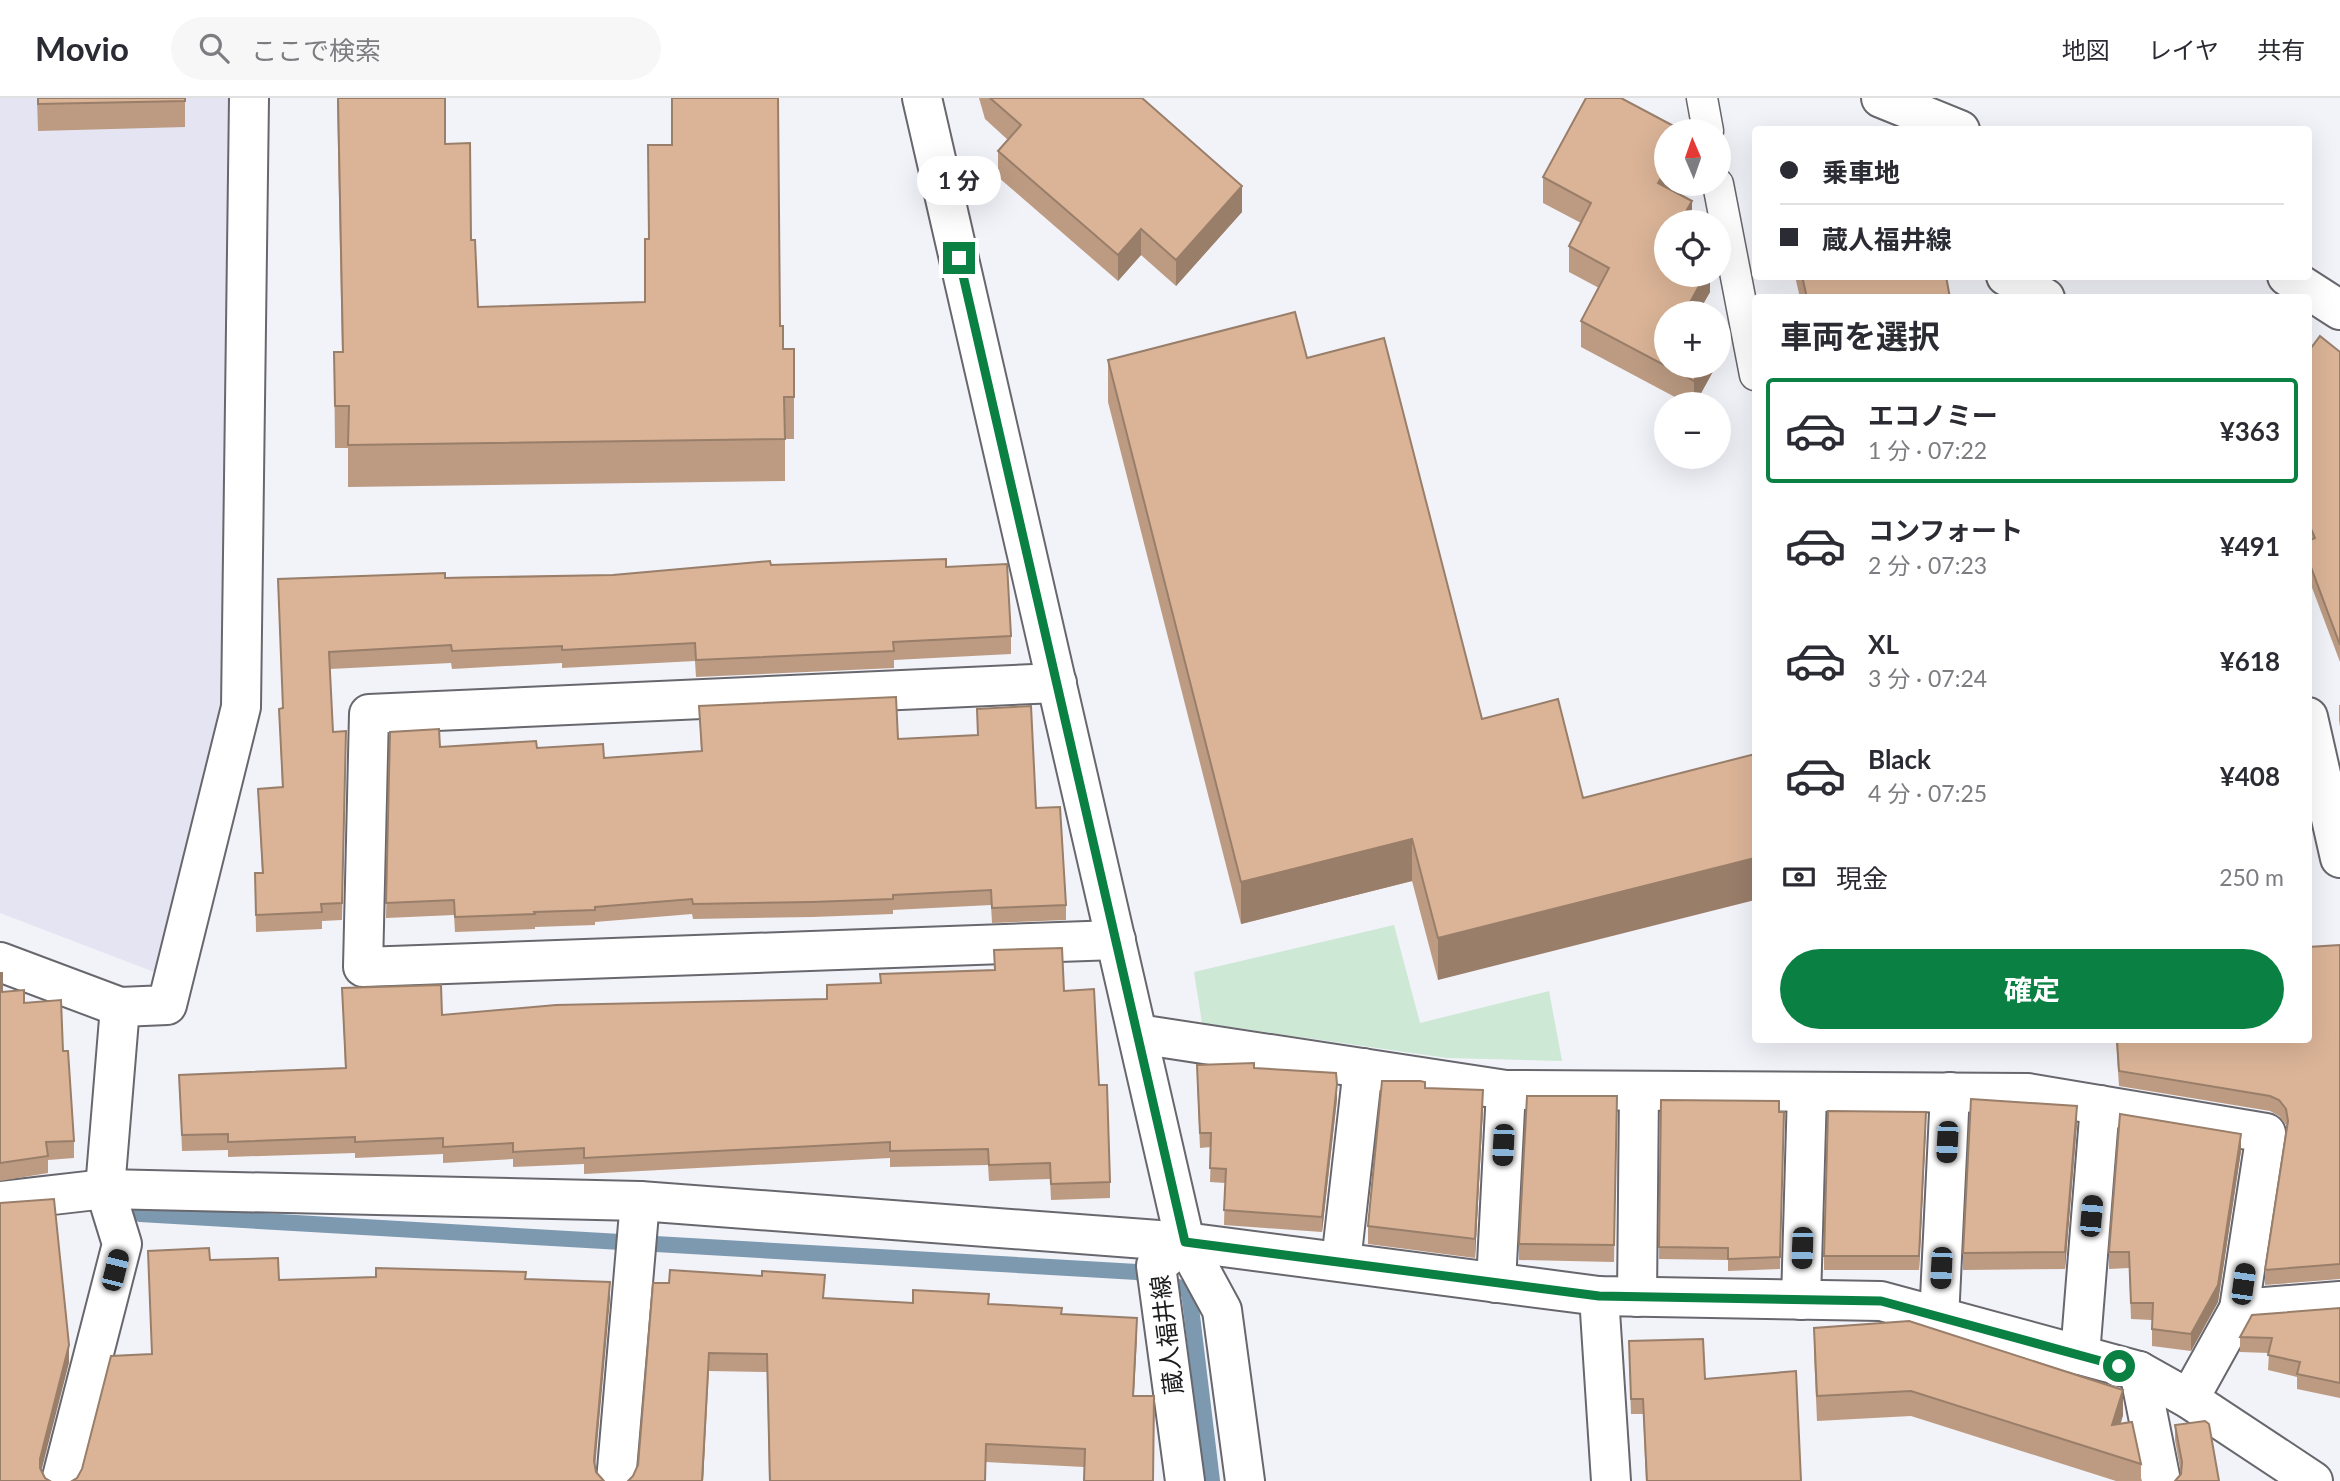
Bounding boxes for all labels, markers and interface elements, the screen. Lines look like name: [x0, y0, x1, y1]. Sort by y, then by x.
search box: [171, 17, 661, 80]
text: Movio: [35, 28, 129, 68]
icon: search: [195, 29, 233, 67]
text: ここで検索: [251, 34, 381, 66]
text: 地図: [2062, 35, 2110, 64]
text: レイヤ: [2148, 35, 2219, 64]
text: 共有: [2257, 35, 2305, 64]
north arrow: [1654, 119, 1731, 196]
map controls: [1654, 119, 1731, 469]
callout: 1 分: [917, 156, 1001, 206]
text: 乗車地: [1822, 156, 1900, 188]
text: 1 分: [938, 166, 980, 194]
button: locate: [1654, 210, 1731, 287]
text: 蔵人福井線: [1822, 223, 1952, 255]
route end: [943, 242, 975, 274]
button: +: [1654, 301, 1731, 378]
text: 車両を選択: [1780, 316, 1940, 355]
button: −: [1654, 392, 1731, 469]
icon: car: [1784, 399, 1847, 462]
text: エコノミー: [1868, 399, 1998, 431]
text: ¥363: [2220, 415, 2280, 447]
text: 1 分 · 07:22: [1868, 436, 1987, 464]
icon: car: [1784, 514, 1847, 577]
text: コンフォート: [1868, 514, 2023, 546]
text: ¥491: [2220, 530, 2280, 562]
text: 2 分 · 07:23: [1868, 551, 1987, 579]
text: XL: [1868, 628, 1899, 660]
icon: car: [1784, 629, 1847, 692]
text: ¥618: [2220, 645, 2280, 677]
text: 3 分 · 07:24: [1868, 664, 1987, 692]
text: Black: [1868, 743, 1931, 775]
icon: car: [1784, 744, 1847, 807]
text: ¥408: [2220, 760, 2280, 792]
text: 4 分 · 07:25: [1868, 779, 1987, 807]
icon: cash: [1780, 858, 1818, 896]
text: 現金: [1836, 862, 1888, 894]
text: 250 m: [2219, 863, 2284, 891]
button: 確定: [1780, 949, 2284, 1029]
car: [1936, 1120, 1959, 1164]
car: [1492, 1123, 1515, 1167]
car: [2079, 1194, 2104, 1238]
car: [1791, 1227, 1814, 1269]
car: [1930, 1246, 1953, 1290]
car: [100, 1247, 131, 1293]
car: [2230, 1262, 2257, 1306]
street label: 蔵人福井線: [1144, 1274, 1188, 1396]
route start: [2103, 1350, 2135, 1382]

